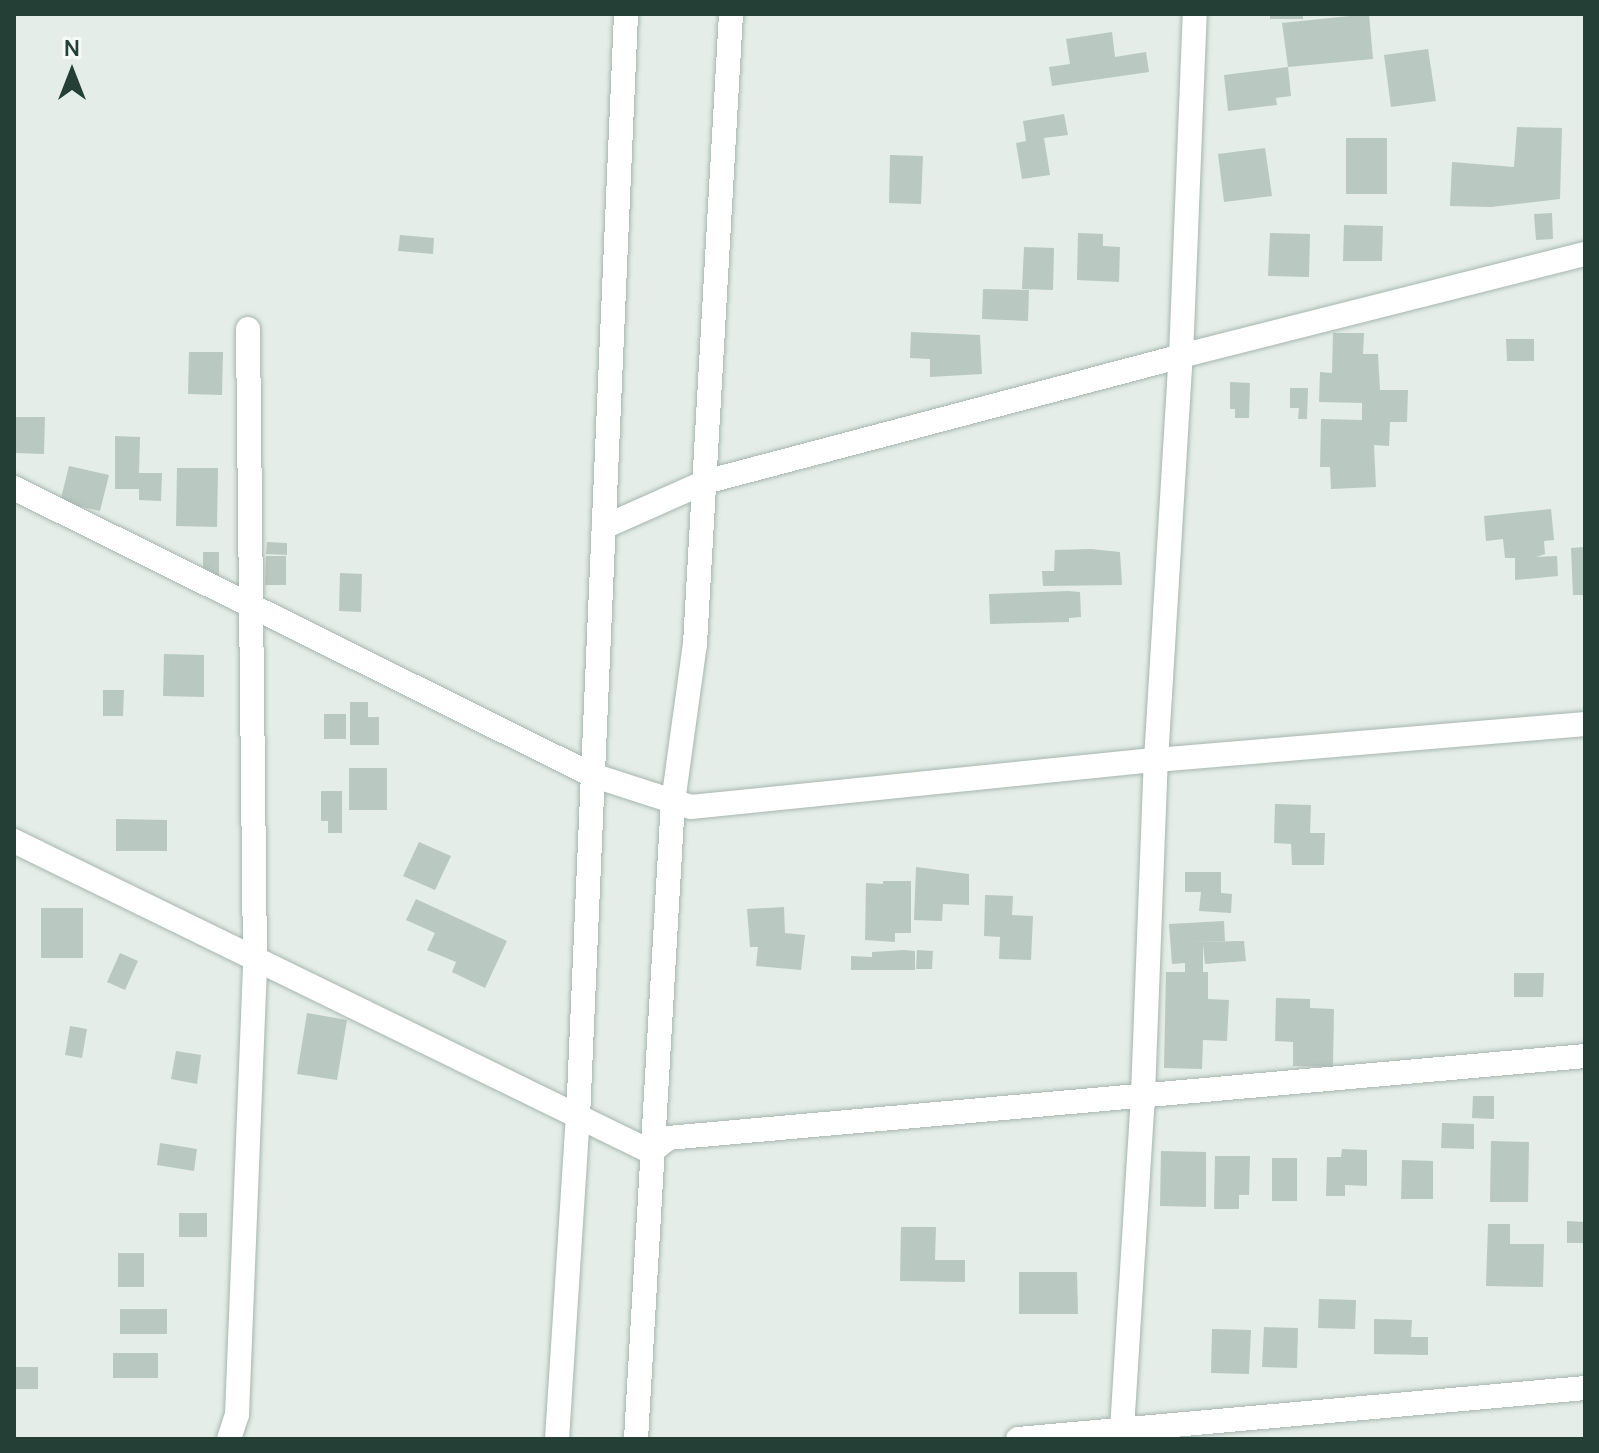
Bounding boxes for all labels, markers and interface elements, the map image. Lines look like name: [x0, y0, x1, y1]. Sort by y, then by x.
north arrow: [32, 32, 112, 112]
text: N: [64, 33, 80, 63]

